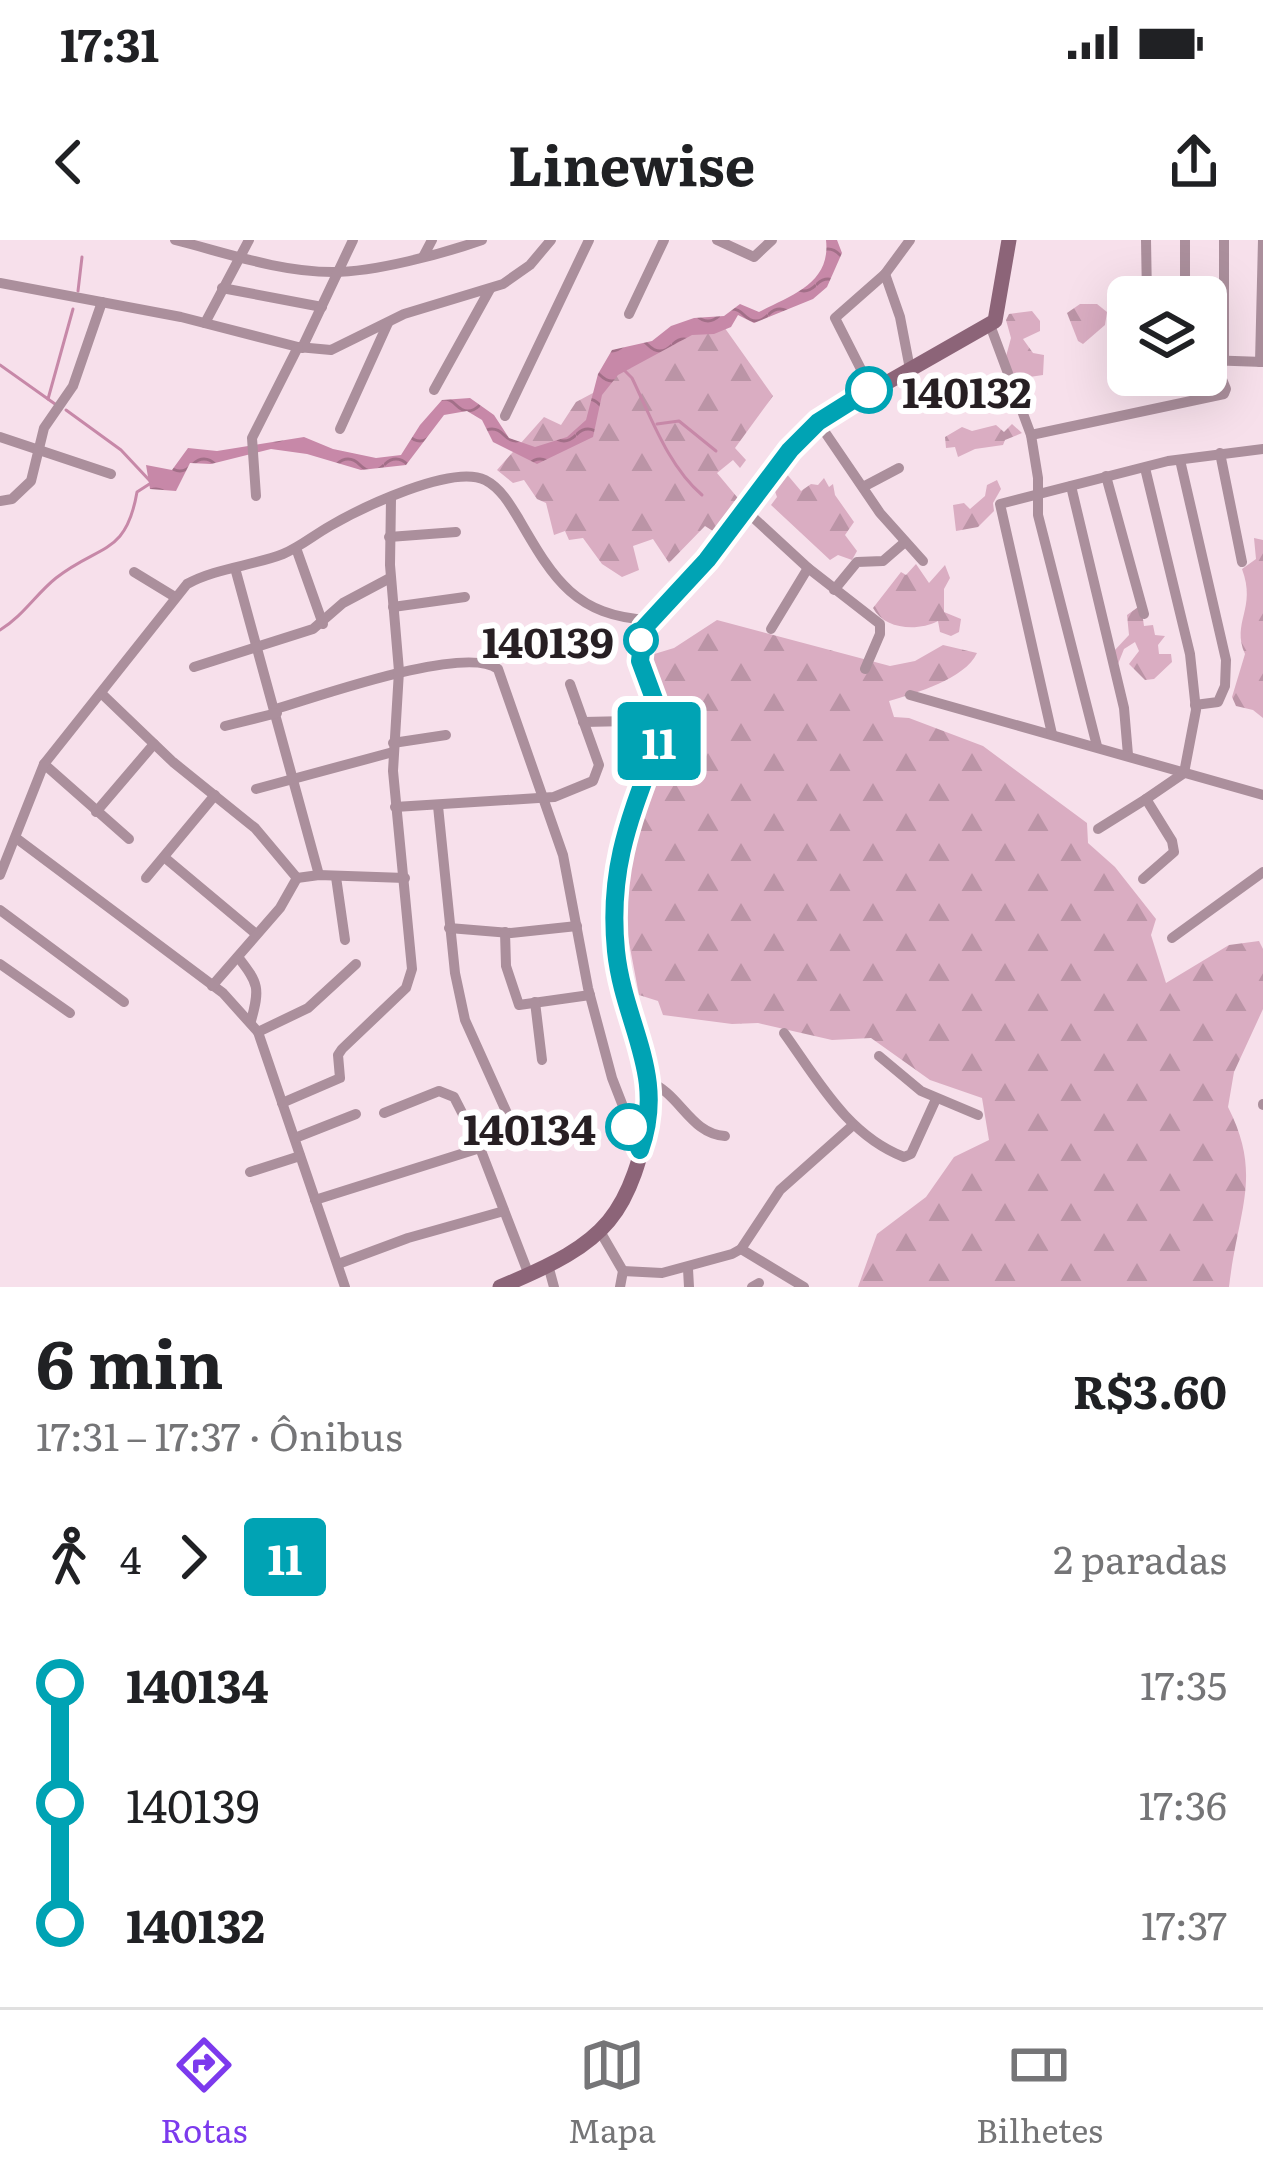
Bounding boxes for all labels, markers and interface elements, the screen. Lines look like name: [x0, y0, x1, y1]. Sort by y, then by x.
text: 17:31: [60, 9, 159, 76]
text: Linewise: [508, 122, 755, 203]
icon: back: [36, 129, 102, 195]
icon: share: [1161, 129, 1227, 195]
map controls: [1107, 276, 1227, 396]
button: layers: [1107, 276, 1227, 396]
place label: 140132: [902, 359, 1032, 421]
marker: 140132: [847, 368, 891, 412]
place label: 140139: [482, 609, 614, 671]
marker: 140139: [625, 624, 657, 656]
line badge: 11: [605, 702, 713, 780]
text: 11: [642, 710, 676, 772]
place label: 140134: [463, 1096, 596, 1158]
marker: 140134: [607, 1105, 651, 1149]
text: 6 min: [36, 1311, 224, 1409]
text: R$3.60: [1073, 1356, 1227, 1423]
text: 17:31 – 17:37 · Ônibus: [36, 1405, 403, 1463]
icon: walk: [36, 1524, 102, 1590]
icon: forward: [160, 1524, 226, 1590]
text: 11: [268, 1526, 302, 1588]
text: 4: [120, 1528, 142, 1586]
text: 2 paradas: [1053, 1528, 1227, 1586]
text: 140134: [126, 1650, 269, 1717]
text: 17:35: [1140, 1654, 1227, 1712]
text: 140139: [126, 1770, 260, 1837]
text: 17:36: [1139, 1774, 1227, 1832]
text: 140132: [126, 1890, 265, 1957]
text: 17:37: [1141, 1894, 1227, 1952]
tab: Rotas: [160, 2032, 247, 2153]
tab: Mapa: [568, 2032, 656, 2153]
tab: Bilhetes: [976, 2032, 1103, 2153]

